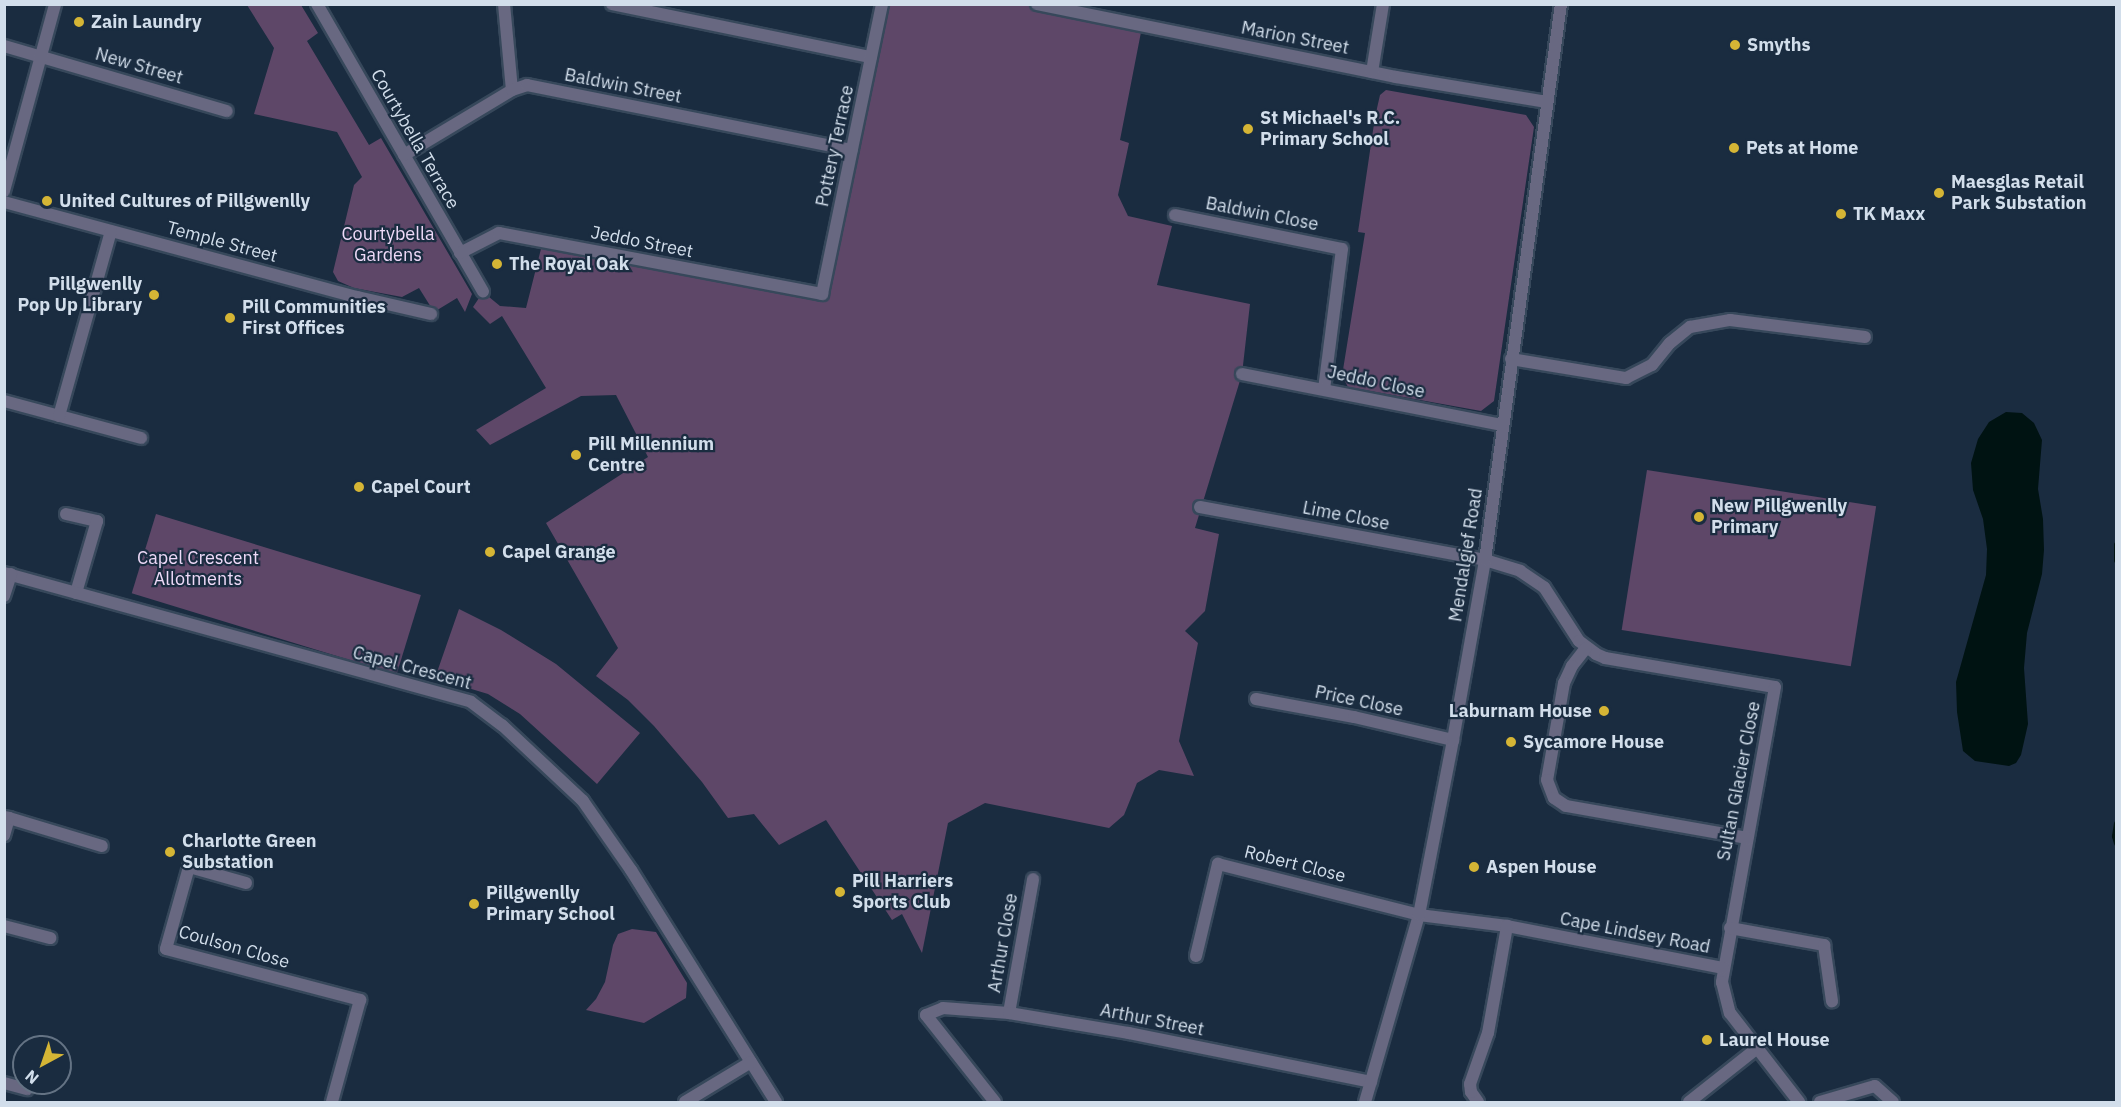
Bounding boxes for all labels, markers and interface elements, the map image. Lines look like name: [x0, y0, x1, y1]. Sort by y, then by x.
place label: Zain Laundry: [91, 11, 202, 33]
marker: Zain Laundry: [72, 15, 86, 29]
street label: Marion Street: [1239, 17, 1351, 59]
place label: Smyths: [1747, 34, 1810, 56]
marker: Smyths: [1728, 38, 1742, 52]
street label: New Street: [93, 43, 185, 89]
street label: Baldwin Street: [563, 64, 683, 108]
street label: Courtybella Terrace: [366, 65, 464, 213]
street label: Pottery Terrace: [812, 83, 858, 209]
place label: St Michael's R.C. Primary School: [1260, 108, 1400, 150]
marker: St Michael's R.C. Primary School: [1241, 122, 1255, 136]
place label: Pets at Home: [1746, 137, 1858, 159]
marker: Pets at Home: [1727, 141, 1741, 155]
place label: Maesglas Retail Park Substation: [1951, 172, 2086, 214]
marker: Maesglas Retail Park Substation: [1932, 186, 1946, 200]
place label: United Cultures of Pillgwenlly: [59, 190, 310, 212]
street label: Baldwin Close: [1204, 192, 1320, 236]
marker: United Cultures of Pillgwenlly: [40, 194, 54, 208]
place label: TK Maxx: [1853, 203, 1925, 225]
marker: TK Maxx: [1834, 207, 1848, 221]
street label: Temple Street: [164, 217, 280, 267]
street label: Jeddo Street: [589, 222, 695, 262]
park label: Courtybella Gardens: [341, 224, 435, 266]
place label: The Royal Oak: [509, 253, 629, 275]
marker: The Royal Oak: [490, 257, 504, 271]
place label: Pillgwenlly Pop Up Library: [18, 274, 142, 316]
marker: Pillgwenlly Pop Up Library: [147, 288, 161, 302]
place label: Pill Communities First Offices: [242, 297, 386, 340]
marker: Pill Communities First Offices: [223, 311, 237, 325]
street label: Jeddo Close: [1325, 361, 1427, 403]
place label: Pill Millennium Centre: [588, 434, 714, 476]
marker: Pill Millennium Centre: [569, 448, 583, 462]
place label: Capel Court: [371, 476, 471, 498]
marker: Capel Court: [352, 480, 366, 494]
street label: Mendalgief Road: [1445, 487, 1487, 623]
place label: New Pillgwenlly Primary: [1711, 496, 1847, 538]
street label: Lime Close: [1301, 497, 1391, 535]
marker: New Pillgwenlly Primary: [1692, 510, 1706, 524]
place label: Capel Grange: [502, 541, 616, 563]
marker: Capel Grange: [483, 545, 497, 559]
park label: Capel Crescent Allotments: [137, 548, 259, 590]
street label: Capel Crescent: [350, 642, 474, 694]
street label: Price Close: [1313, 681, 1405, 721]
street label: Sultan Glacier Close: [1713, 699, 1765, 863]
place label: Laburnam House: [1449, 700, 1592, 722]
marker: Laburnam House: [1597, 704, 1611, 718]
place label: Sycamore House: [1523, 731, 1664, 753]
marker: Sycamore House: [1504, 735, 1518, 749]
place label: Charlotte Green Substation: [182, 831, 317, 874]
street label: Robert Close: [1242, 841, 1348, 887]
marker: Charlotte Green Substation: [163, 845, 177, 859]
place label: Aspen House: [1486, 856, 1597, 878]
marker: Aspen House: [1467, 860, 1481, 874]
place label: Pill Harriers Sports Club: [852, 871, 953, 914]
place label: Pillgwenlly Primary School: [486, 883, 615, 926]
marker: Pill Harriers Sports Club: [833, 885, 847, 899]
street label: Arthur Close: [984, 892, 1022, 994]
marker: Pillgwenlly Primary School: [467, 897, 481, 911]
street label: Cape Lindsey Road: [1558, 908, 1712, 958]
street label: Coulson Close: [176, 921, 292, 973]
street label: Arthur Street: [1098, 999, 1206, 1041]
place label: Laurel House: [1719, 1029, 1830, 1051]
marker: Laurel House: [1700, 1033, 1714, 1047]
north arrow: [12, 1035, 72, 1095]
text: N: [21, 1066, 43, 1089]

